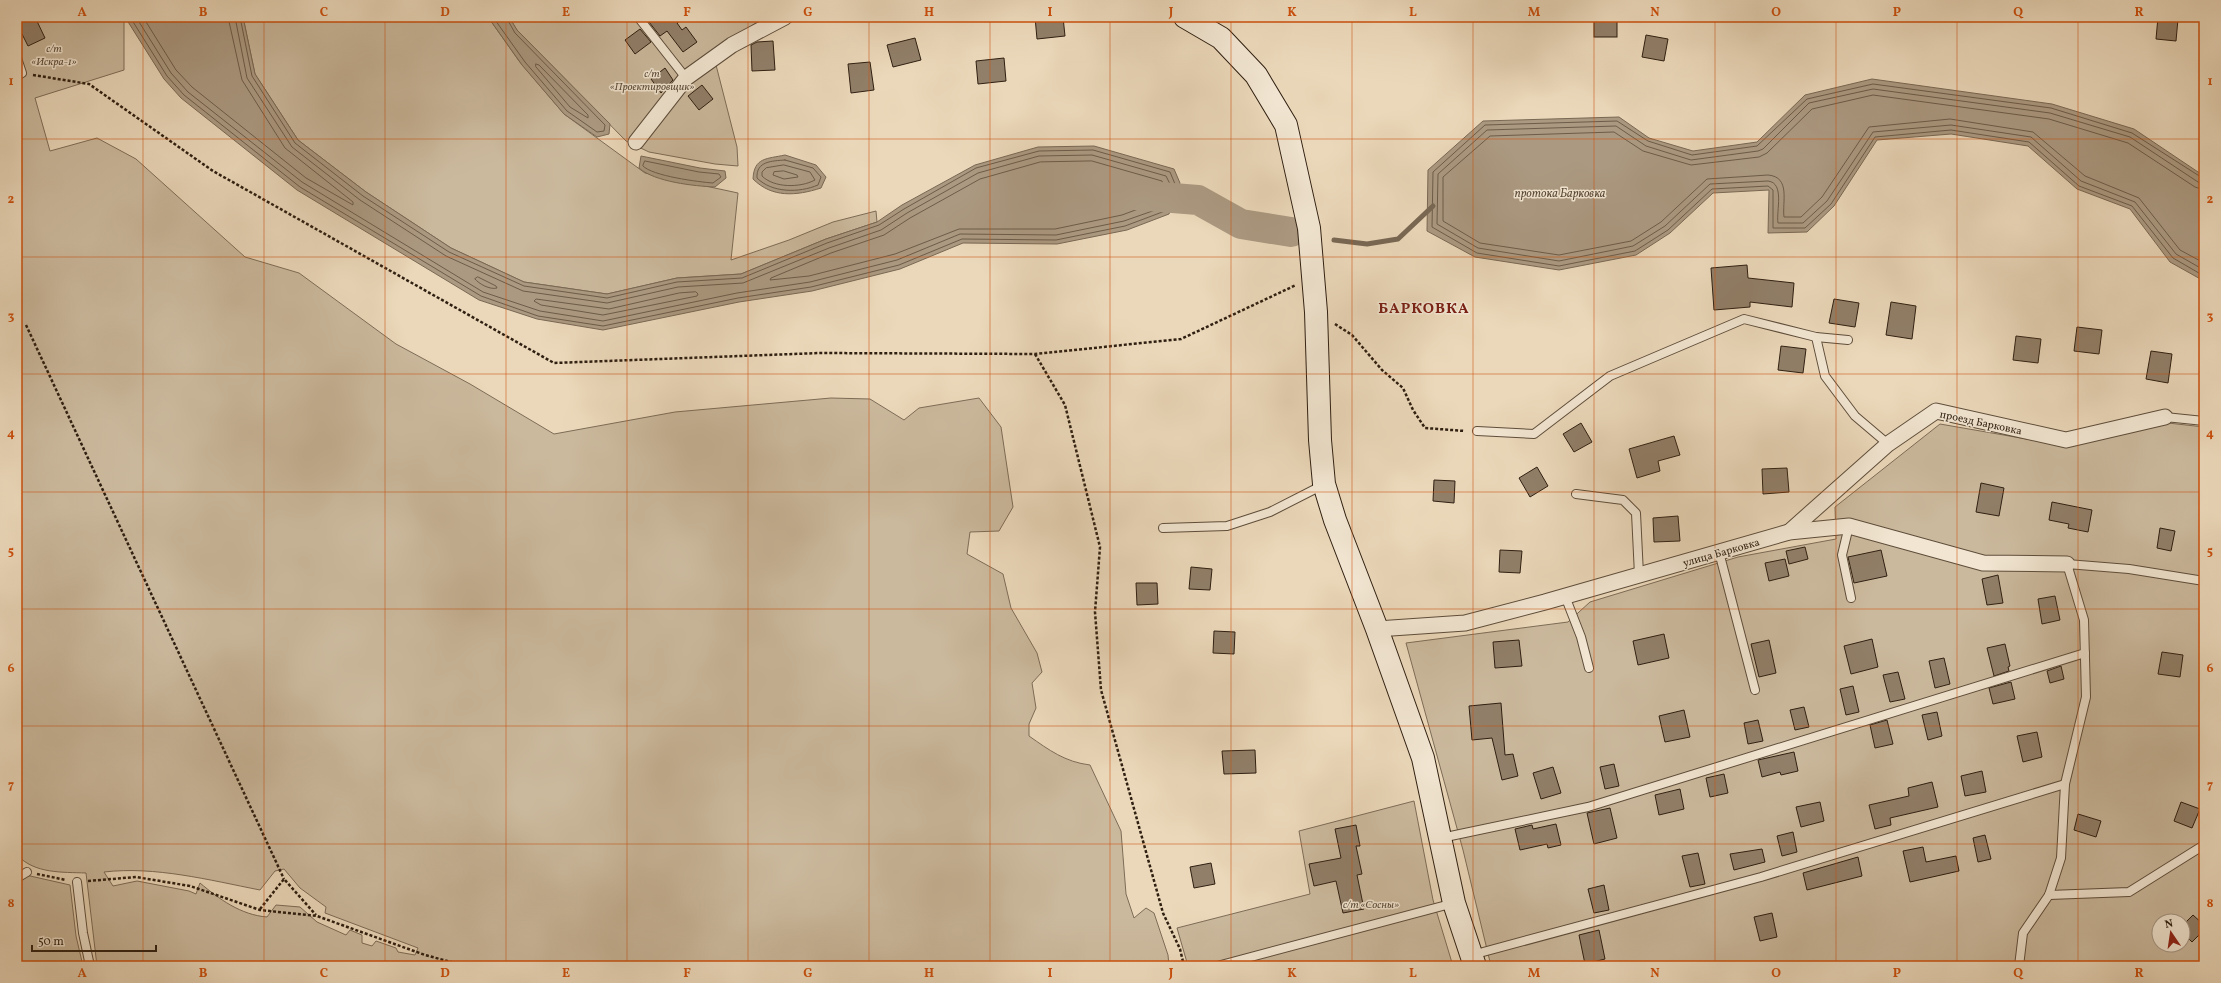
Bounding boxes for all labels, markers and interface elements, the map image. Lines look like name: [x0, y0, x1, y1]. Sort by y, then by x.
text: A: [77, 4, 87, 22]
text: B: [199, 4, 208, 22]
text: C: [320, 4, 328, 22]
text: D: [440, 4, 450, 22]
text: E: [562, 4, 570, 22]
text: F: [683, 4, 691, 22]
text: G: [803, 4, 813, 22]
text: H: [924, 4, 934, 22]
text: I: [1048, 4, 1053, 22]
text: J: [1168, 4, 1174, 22]
text: K: [1287, 4, 1297, 22]
text: L: [1409, 4, 1417, 22]
text: M: [1528, 4, 1541, 22]
text: N: [1650, 4, 1660, 22]
text: O: [1771, 4, 1781, 22]
text: P: [1893, 4, 1901, 22]
text: Q: [2013, 4, 2024, 22]
text: R: [2134, 4, 2144, 22]
park label: с/т «Искра-1»: [31, 42, 77, 70]
park label: с/т «Проектировщик»: [610, 67, 694, 95]
text: 1: [8, 73, 14, 91]
text: 1: [2207, 73, 2213, 91]
water label: протока Барковка: [1515, 186, 1606, 202]
text: 2: [8, 191, 15, 209]
text: 2: [2207, 191, 2214, 209]
district label: БАРКОВКА: [1378, 299, 1470, 320]
text: 3: [8, 308, 15, 326]
text: 3: [2207, 308, 2214, 326]
street label: проезд Барковка: [1938, 407, 2024, 440]
text: 4: [7, 425, 15, 443]
text: 4: [2206, 425, 2214, 443]
street label: улица Барковка: [1681, 535, 1762, 572]
text: 5: [8, 543, 14, 561]
text: 5: [2207, 543, 2213, 561]
text: 6: [7, 660, 15, 678]
text: 6: [2206, 660, 2214, 678]
text: 7: [8, 777, 14, 795]
text: 7: [2207, 777, 2213, 795]
text: 8: [7, 895, 15, 913]
text: 8: [2206, 895, 2214, 913]
park label: с/т «Сосны»: [1343, 898, 1399, 913]
north arrow: [2151, 913, 2191, 953]
text: N: [2164, 917, 2175, 933]
scale bar: [32, 927, 156, 953]
text: 50 m: [38, 934, 64, 950]
text: A: [77, 965, 87, 983]
text: B: [199, 965, 208, 983]
text: C: [320, 965, 328, 983]
text: D: [440, 965, 450, 983]
text: E: [562, 965, 570, 983]
text: F: [683, 965, 691, 983]
text: G: [803, 965, 813, 983]
text: H: [924, 965, 934, 983]
text: I: [1048, 965, 1053, 983]
text: J: [1168, 965, 1174, 983]
text: K: [1287, 965, 1297, 983]
text: L: [1409, 965, 1417, 983]
text: M: [1528, 965, 1541, 983]
text: N: [1650, 965, 1660, 983]
text: O: [1771, 965, 1781, 983]
text: P: [1893, 965, 1901, 983]
text: Q: [2013, 965, 2024, 983]
text: R: [2134, 965, 2144, 983]

